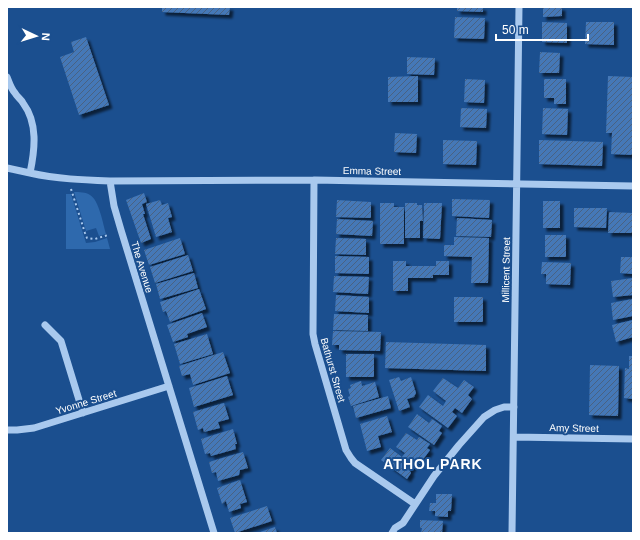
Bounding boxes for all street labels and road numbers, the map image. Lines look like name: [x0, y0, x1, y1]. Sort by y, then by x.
street label: Emma Street: [343, 165, 401, 177]
street label: Millicent Street: [500, 237, 512, 303]
street label: The Avenue: [129, 240, 155, 294]
street label: Bathurst Street: [319, 336, 348, 404]
street label: Yvonne Street: [54, 387, 118, 416]
street label: Amy Street: [549, 422, 599, 434]

